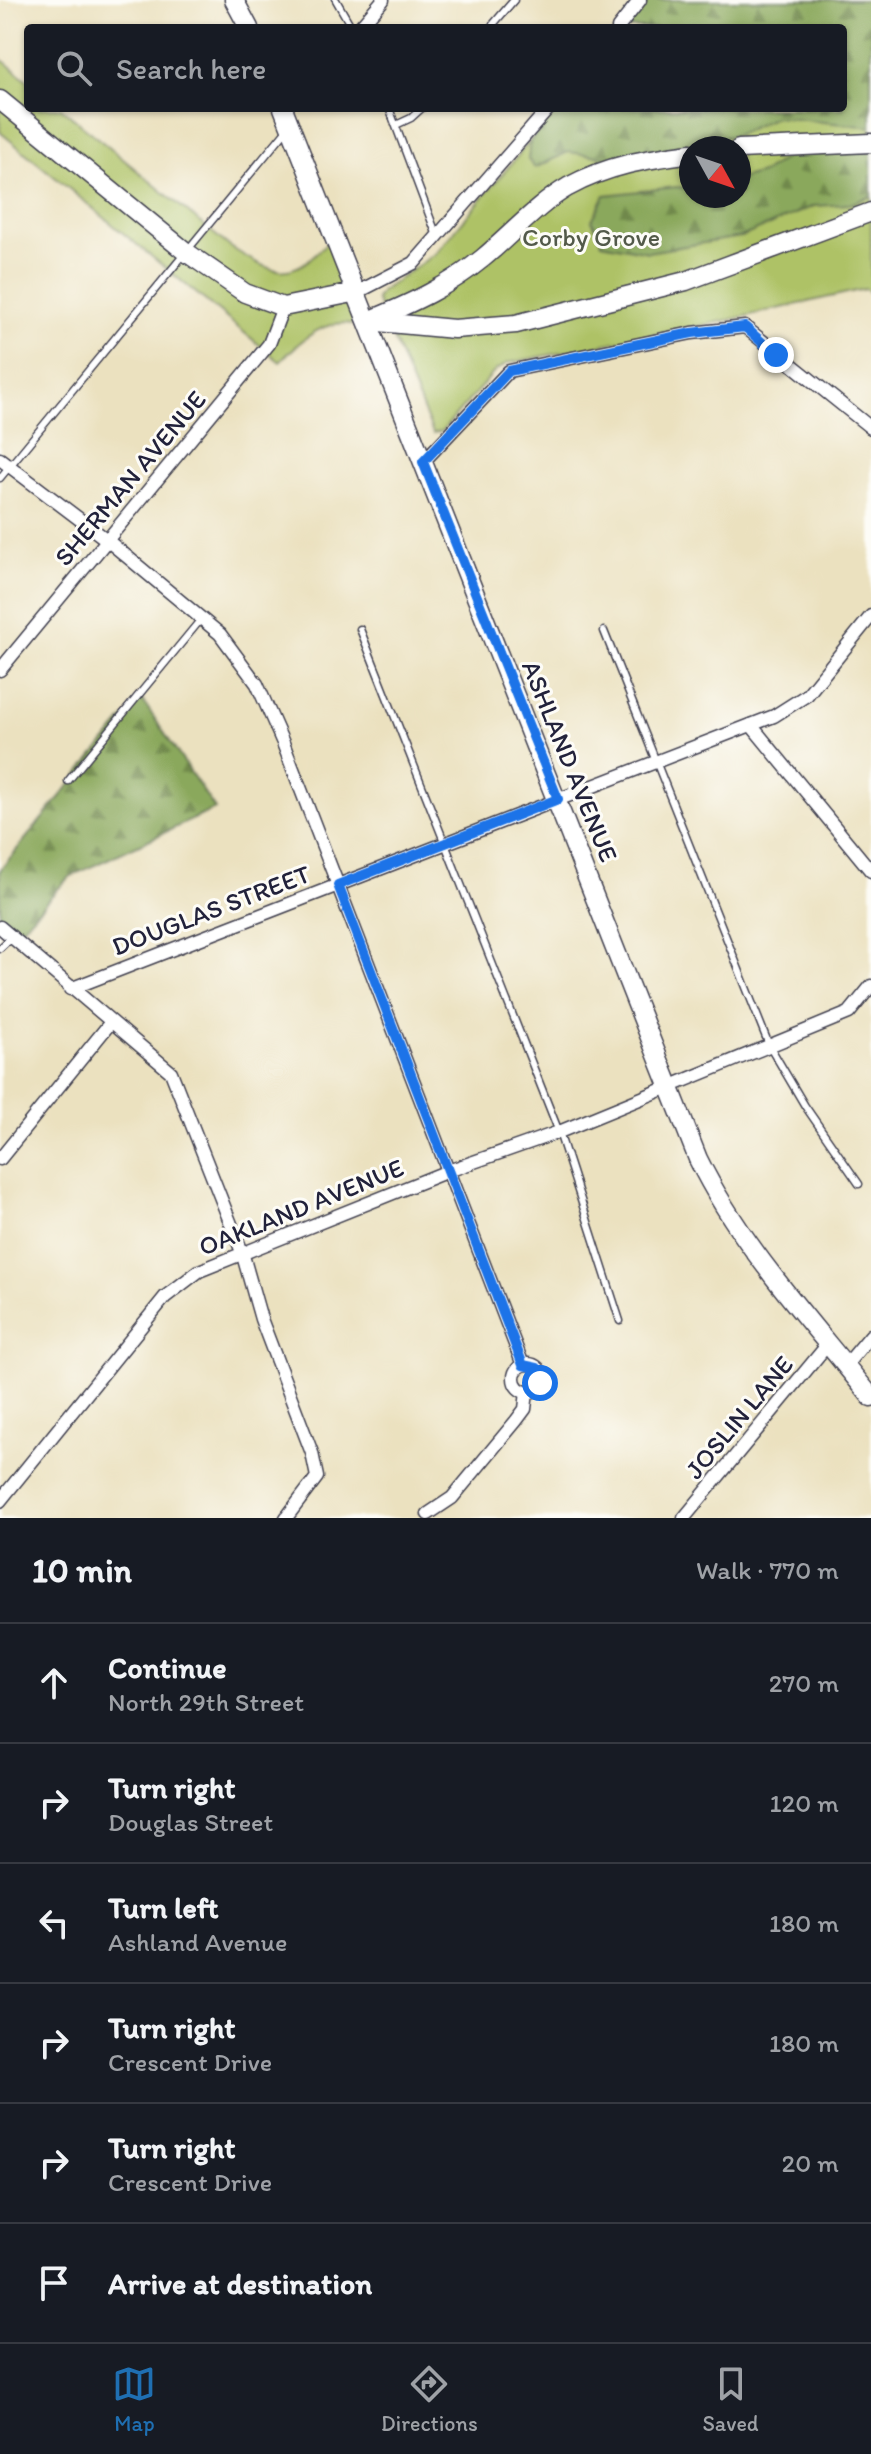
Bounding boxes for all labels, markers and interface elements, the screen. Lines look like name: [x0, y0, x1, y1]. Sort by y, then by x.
search box: [24, 24, 847, 112]
icon: search: [52, 46, 96, 90]
text: Search here: [116, 50, 266, 87]
north arrow: [679, 136, 751, 208]
park label: Corby Grove: [522, 221, 660, 253]
route end: [758, 337, 794, 373]
street label: SHERMAN AVENUE: [47, 384, 213, 572]
street label: ASHLAND AVENUE: [515, 656, 625, 866]
street label: DOUGLAS STREET: [107, 857, 315, 963]
street label: OAKLAND AVENUE: [194, 1151, 408, 1263]
street label: JOSLIN LANE: [678, 1349, 800, 1485]
route start: [522, 1365, 558, 1401]
text: 10 min: [32, 1550, 132, 1591]
text: Walk · 770 m: [696, 1554, 839, 1586]
text: Continue: [108, 1649, 227, 1686]
icon: ahead: [32, 1661, 76, 1705]
text: 270 m: [769, 1667, 839, 1699]
text: North 29th Street: [108, 1686, 304, 1718]
text: Turn right: [108, 1769, 236, 1806]
icon: right: [32, 1781, 76, 1825]
text: 120 m: [770, 1787, 839, 1819]
text: Douglas Street: [108, 1806, 273, 1838]
text: Turn left: [108, 1889, 219, 1926]
icon: left: [32, 1901, 76, 1945]
text: 180 m: [769, 1907, 839, 1939]
text: Ashland Avenue: [108, 1926, 287, 1958]
text: Turn right: [108, 2009, 236, 2046]
icon: right: [32, 2021, 76, 2065]
text: 180 m: [769, 2027, 839, 2059]
text: Crescent Drive: [108, 2046, 272, 2078]
text: Turn right: [108, 2129, 236, 2166]
icon: right: [32, 2141, 76, 2185]
text: 20 m: [782, 2147, 839, 2179]
text: Crescent Drive: [108, 2166, 272, 2198]
icon: arrive: [32, 2261, 76, 2305]
text: Arrive at destination: [108, 2265, 372, 2302]
tab: Map: [112, 2362, 156, 2437]
tab: Directions: [381, 2362, 478, 2437]
tab: Saved: [702, 2362, 759, 2437]

